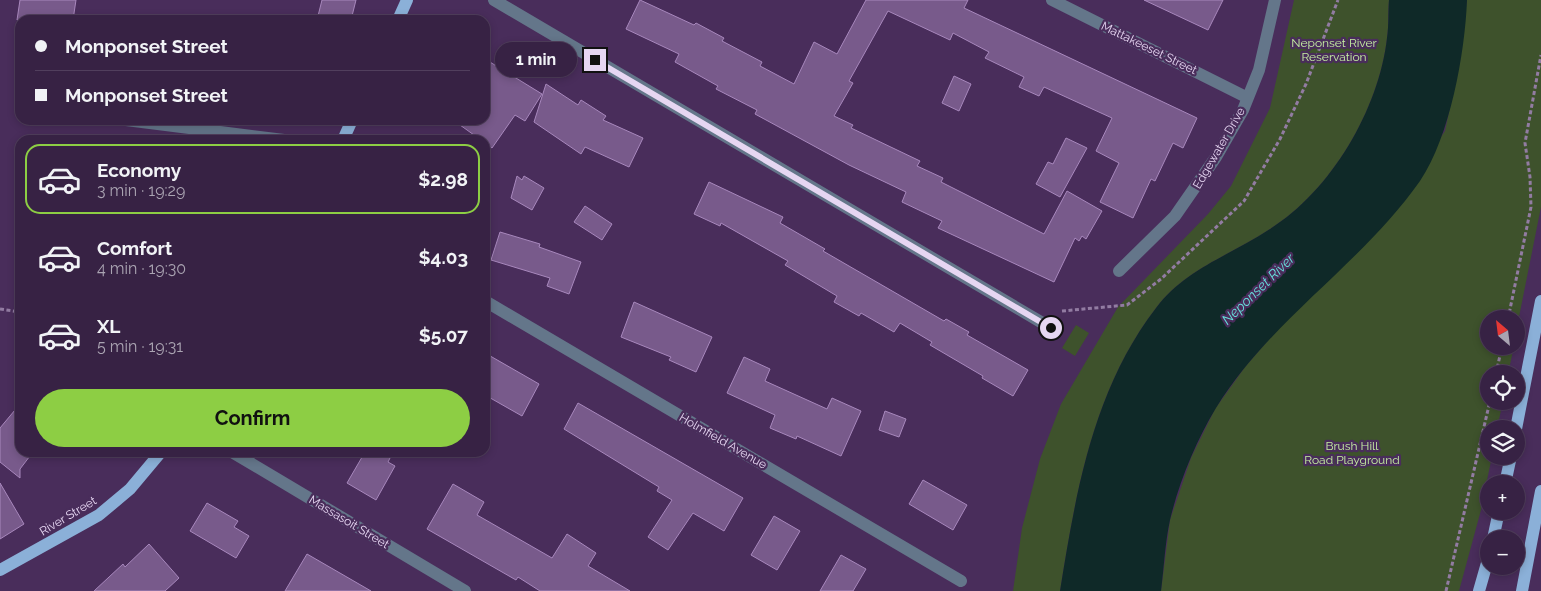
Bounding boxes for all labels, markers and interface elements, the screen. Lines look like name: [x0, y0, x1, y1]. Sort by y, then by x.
street label: Mattakeeset Street: [1099, 19, 1199, 77]
text: Monponset Street: [65, 35, 228, 57]
park label: Neponset River Reservation: [1291, 36, 1378, 64]
callout: 1 min: [495, 42, 578, 78]
route end: [584, 49, 606, 71]
text: 1 min: [516, 50, 556, 69]
text: Monponset Street: [65, 84, 228, 106]
street label: Edgewater Drive: [1190, 105, 1248, 191]
icon: car: [37, 157, 82, 202]
text: Economy: [97, 159, 181, 181]
text: $2.98: [418, 168, 468, 190]
text: 3 min · 19:29: [97, 181, 185, 200]
icon: car: [37, 235, 82, 280]
text: Comfort: [97, 237, 172, 259]
text: $4.03: [419, 246, 468, 268]
water label: Neponset River: [1218, 250, 1298, 328]
text: 4 min · 19:30: [97, 259, 186, 278]
north arrow: [1480, 310, 1525, 355]
map controls: [1480, 310, 1525, 575]
icon: car: [37, 313, 82, 358]
text: XL: [97, 315, 120, 337]
route start: [1040, 317, 1062, 339]
text: $5.07: [419, 324, 468, 346]
text: 5 min · 19:31: [97, 337, 183, 356]
button: locate: [1480, 365, 1525, 410]
button: Confirm: [35, 389, 470, 447]
street label: Holmfield Avenue: [677, 410, 769, 472]
button: layers: [1480, 420, 1525, 465]
park label: Brush Hill Road Playground: [1304, 439, 1400, 467]
button: +: [1480, 475, 1525, 520]
street label: Massasoit Street: [306, 493, 392, 551]
street label: River Street: [37, 494, 99, 538]
button: −: [1480, 530, 1525, 575]

